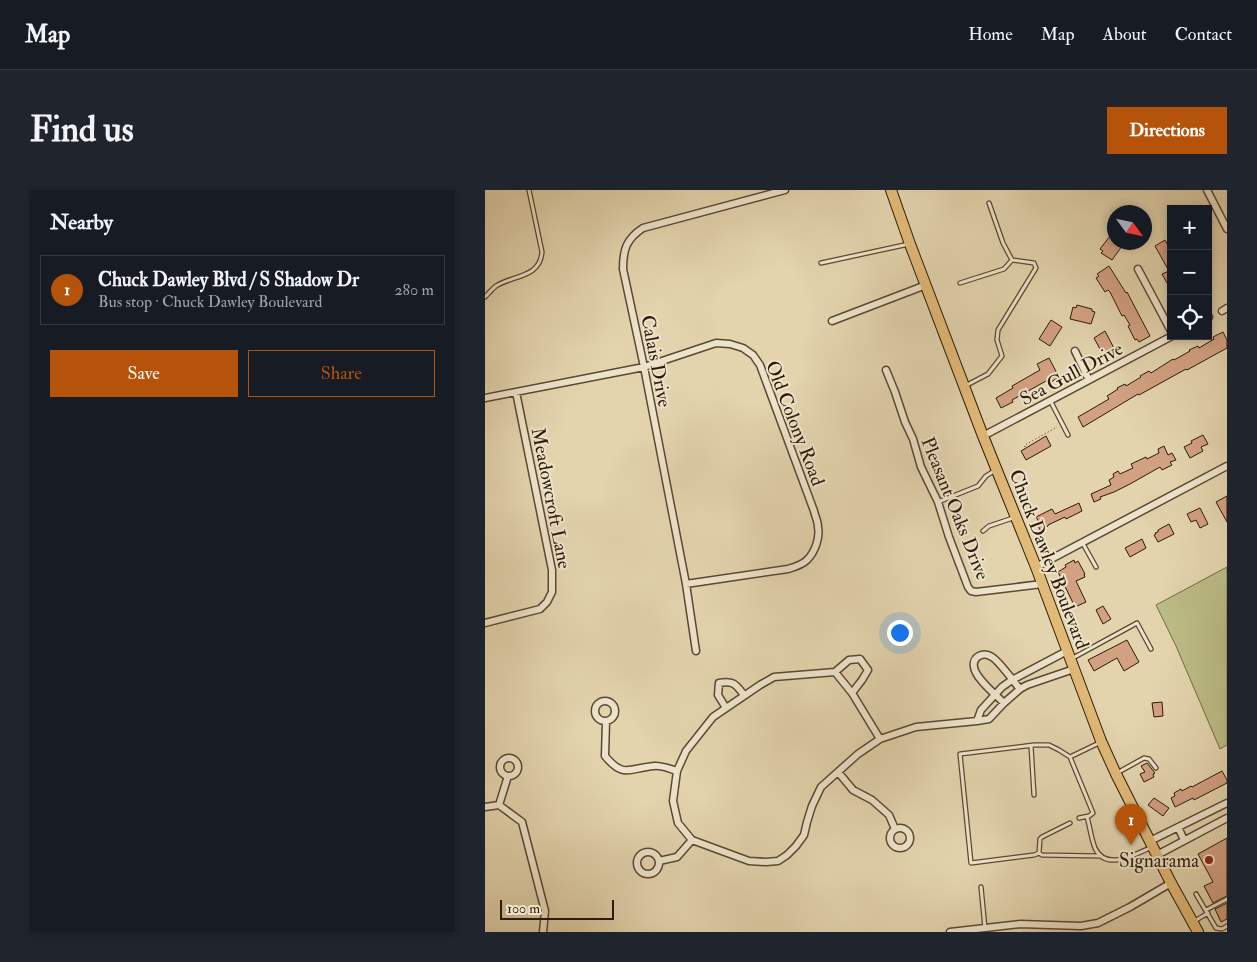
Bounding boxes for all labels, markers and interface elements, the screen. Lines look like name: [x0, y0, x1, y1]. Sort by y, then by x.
text: Map: [25, 19, 70, 50]
text: Home: [968, 23, 1013, 46]
text: Map: [1041, 23, 1075, 46]
text: About: [1103, 23, 1147, 46]
text: Contact: [1175, 23, 1232, 46]
button: Directions: [1107, 107, 1227, 154]
text: Find us: [30, 108, 134, 152]
north arrow: [1107, 205, 1152, 250]
map controls: [1167, 205, 1212, 340]
button: +: [1167, 205, 1212, 250]
text: Nearby: [50, 209, 113, 236]
button: −: [1167, 250, 1212, 295]
text: Chuck Dawley Blvd / S Shadow Dr: [98, 268, 359, 292]
text: 1: [64, 280, 70, 300]
text: 280 m: [394, 280, 434, 300]
text: Bus stop · Chuck Dawley Boulevard: [98, 292, 322, 312]
button: locate: [1167, 295, 1212, 340]
street label: Calais Drive: [635, 313, 677, 409]
street label: Sea Gull Drive: [1016, 337, 1127, 411]
button: Save: [50, 350, 238, 397]
button: Share: [248, 350, 435, 397]
street label: Old Colony Road: [760, 357, 830, 490]
street label: Meadowcroft Lane: [526, 426, 576, 571]
street label: Pleasant Oaks Drive: [915, 433, 995, 583]
street label: Chuck Dawley Boulevard: [1004, 466, 1095, 653]
your location: [887, 620, 913, 646]
pin: 1: [1115, 804, 1147, 845]
place label: Signarama: [1119, 849, 1199, 873]
marker: Signarama: [1203, 854, 1215, 866]
scale bar: [500, 897, 614, 920]
text: 100 m: [507, 900, 540, 917]

